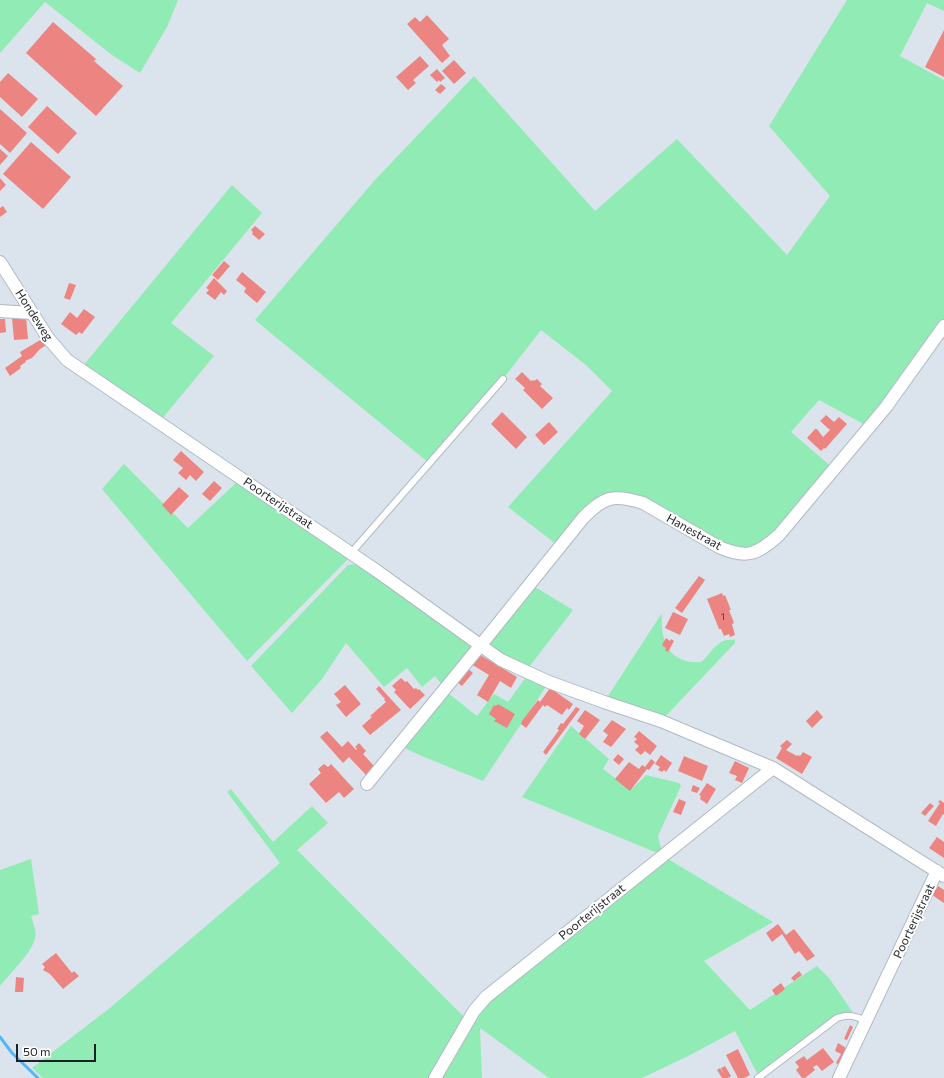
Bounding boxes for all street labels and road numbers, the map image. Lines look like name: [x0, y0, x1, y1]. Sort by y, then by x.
street label: Hondeweg: [12, 287, 56, 343]
street label: Poorterijstraat: [240, 474, 316, 532]
street label: Hanestraat: [664, 511, 724, 553]
street label: Poorterijstraat: [556, 881, 628, 943]
street label: Poorterijstraat: [890, 881, 938, 961]

